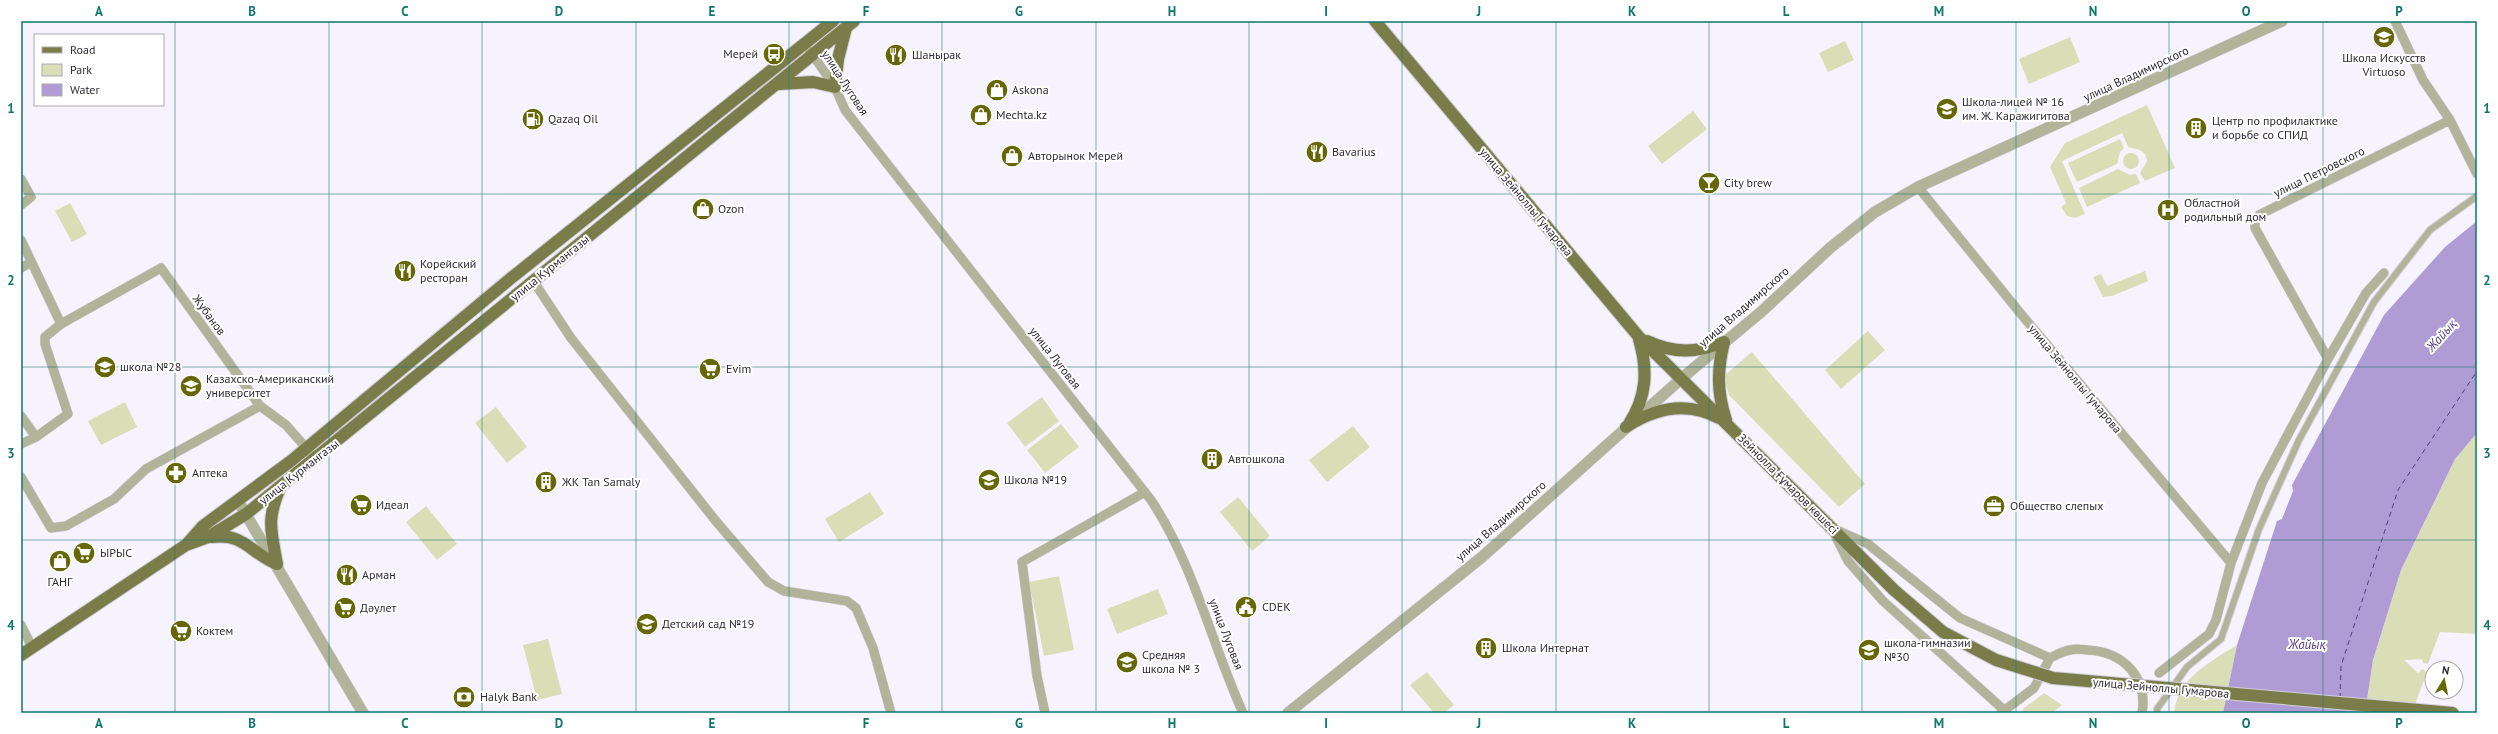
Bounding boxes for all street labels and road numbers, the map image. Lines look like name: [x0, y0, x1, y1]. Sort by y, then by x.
street label: улица Владимирского: [2081, 43, 2191, 105]
street label: улица Луговая: [819, 47, 872, 118]
street label: улица Петровского: [2271, 143, 2367, 200]
street label: улица Зейноллы Гумарова: [1477, 144, 1576, 259]
street label: улица Курмангазы: [507, 231, 592, 304]
street label: улица Владимирского: [1695, 263, 1792, 350]
street label: Жубанов: [189, 291, 229, 338]
street label: улица Зейноллы Гумарова: [2026, 321, 2125, 436]
street label: улица Луговая: [1026, 324, 1084, 392]
street label: Зейнолла Ғұмаров көшесі: [1735, 430, 1842, 537]
street label: улица Курмангазы: [256, 436, 341, 507]
street label: улица Владимирского: [1452, 477, 1549, 564]
street label: улица Луговая: [1206, 596, 1247, 672]
street label: улица Зейноллы Гумарова: [2092, 674, 2230, 701]

